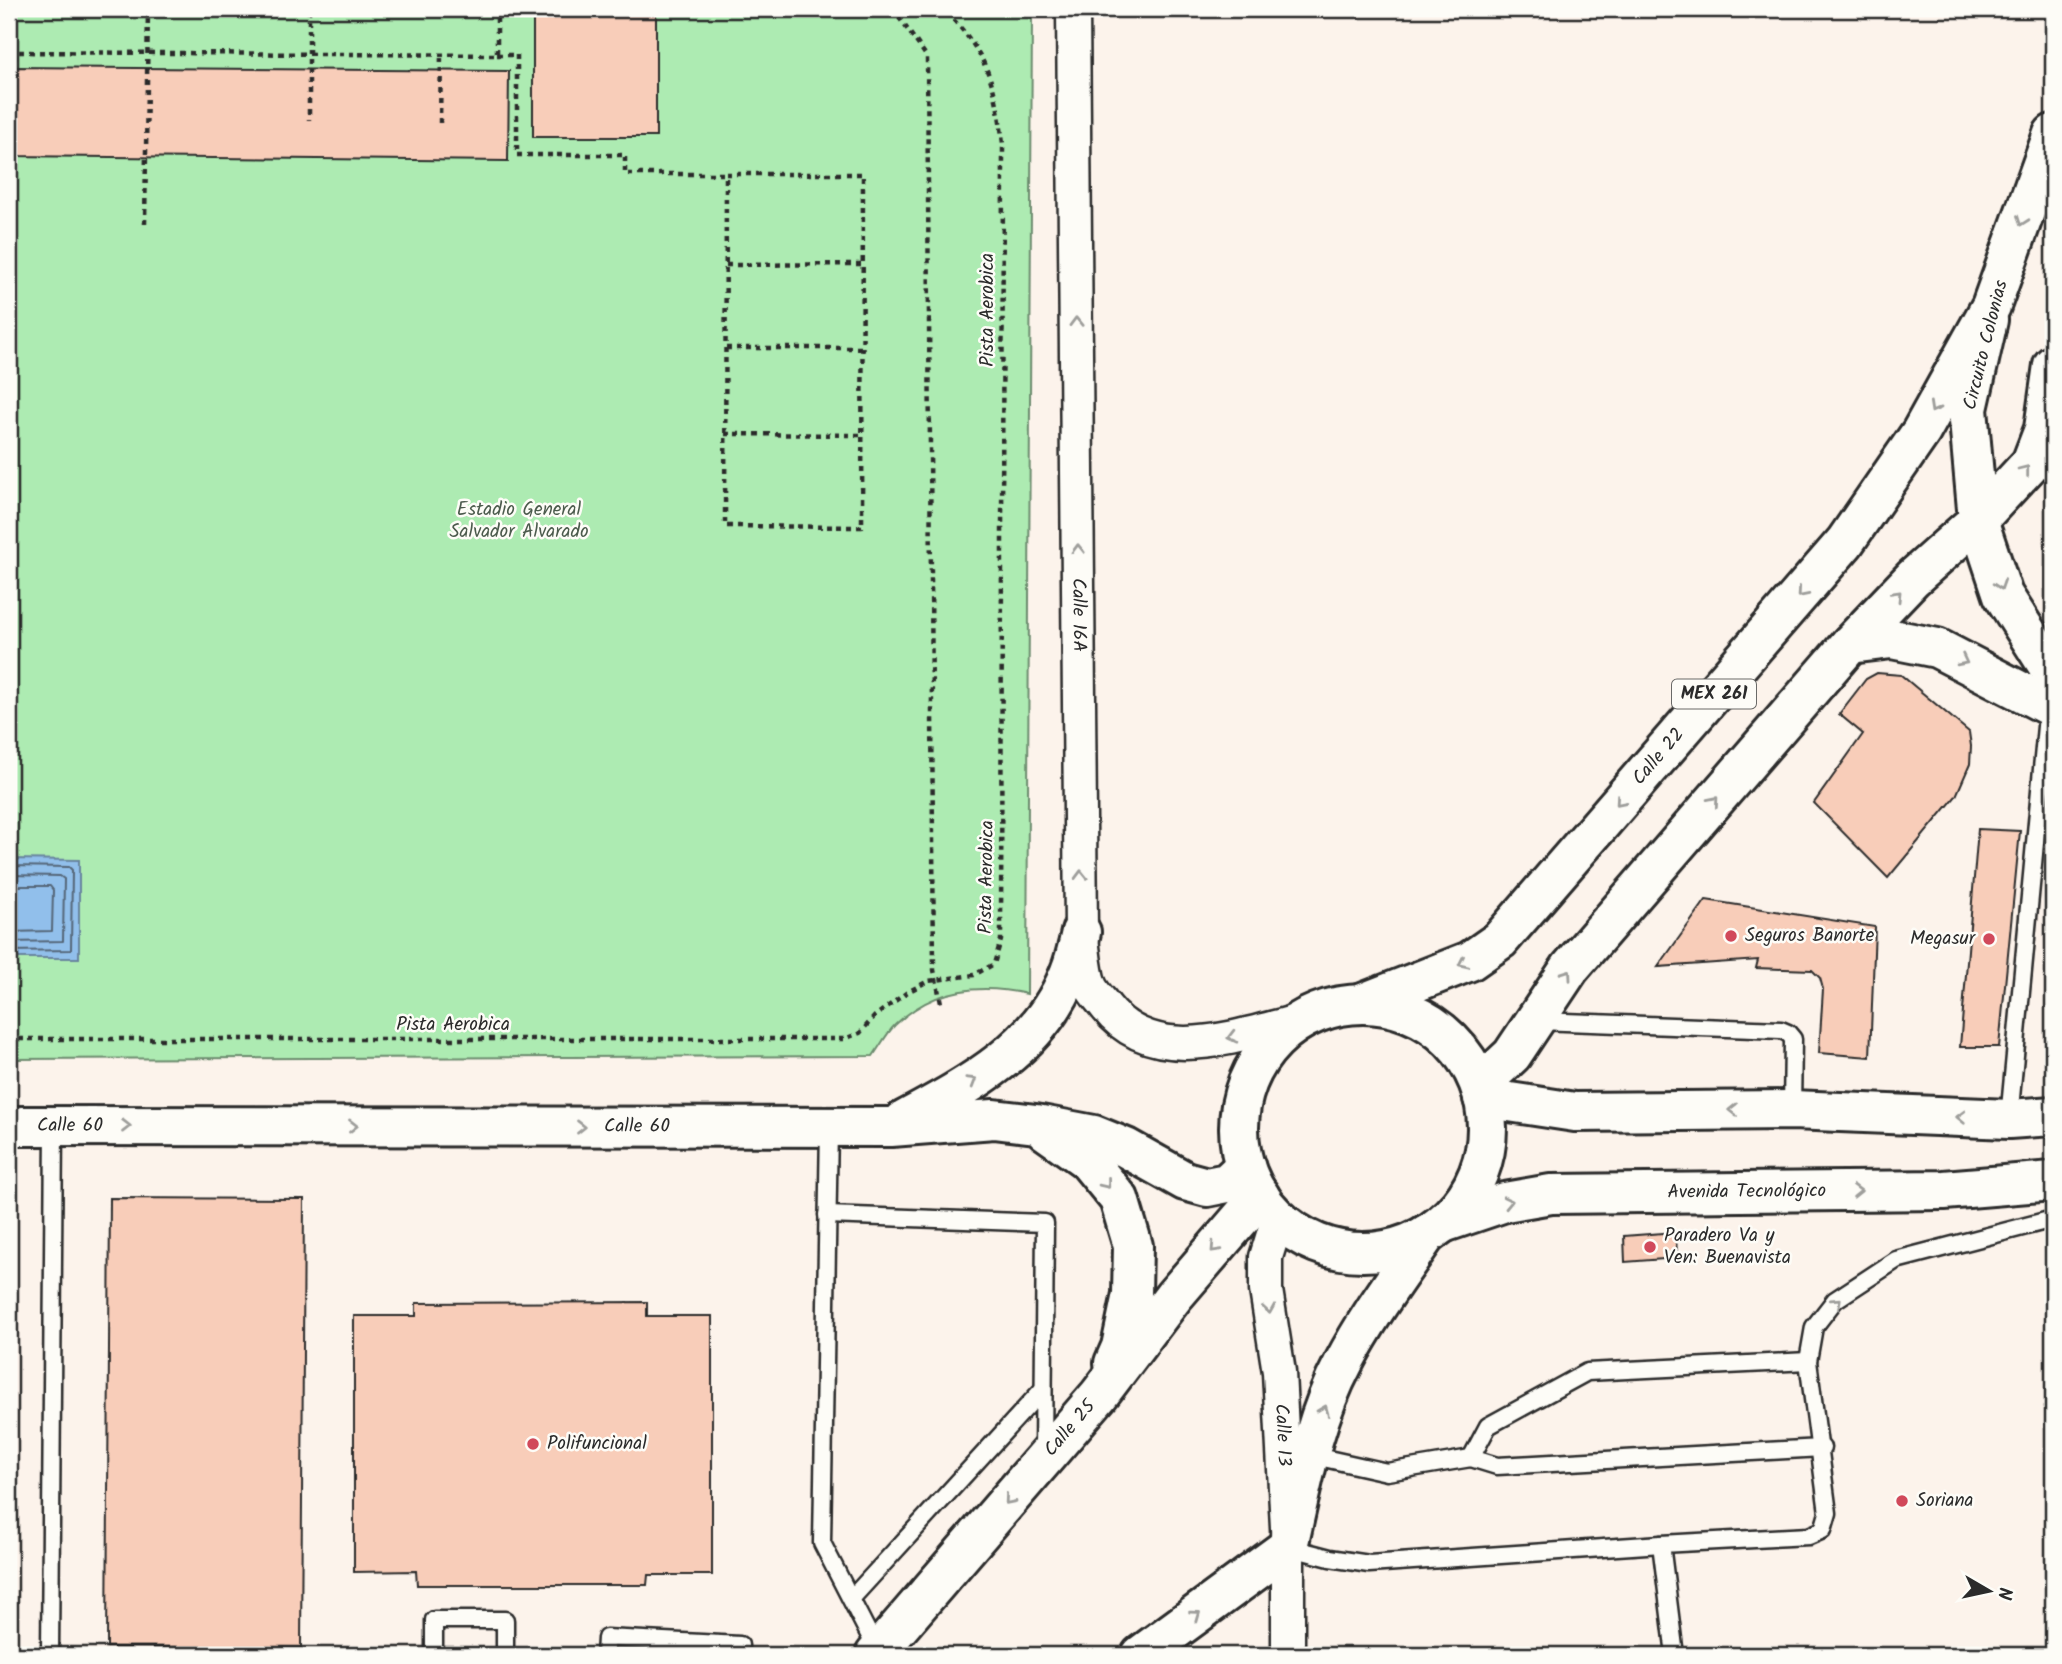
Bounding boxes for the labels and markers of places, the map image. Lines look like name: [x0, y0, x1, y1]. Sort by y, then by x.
place label: Seguros Banorte: [1745, 921, 1875, 951]
place label: Megasur: [1910, 924, 1977, 954]
marker: Seguros Banorte: [1723, 928, 1739, 944]
marker: Megasur: [1981, 931, 1997, 947]
place label: Paradero Va y Ven: Buenavista: [1664, 1221, 1791, 1273]
marker: Paradero Va y Ven: Buenavista: [1642, 1239, 1658, 1255]
place label: Polifuncional: [547, 1429, 647, 1459]
marker: Polifuncional: [525, 1436, 541, 1452]
place label: Soriana: [1916, 1486, 1973, 1516]
marker: Soriana: [1894, 1493, 1910, 1509]

